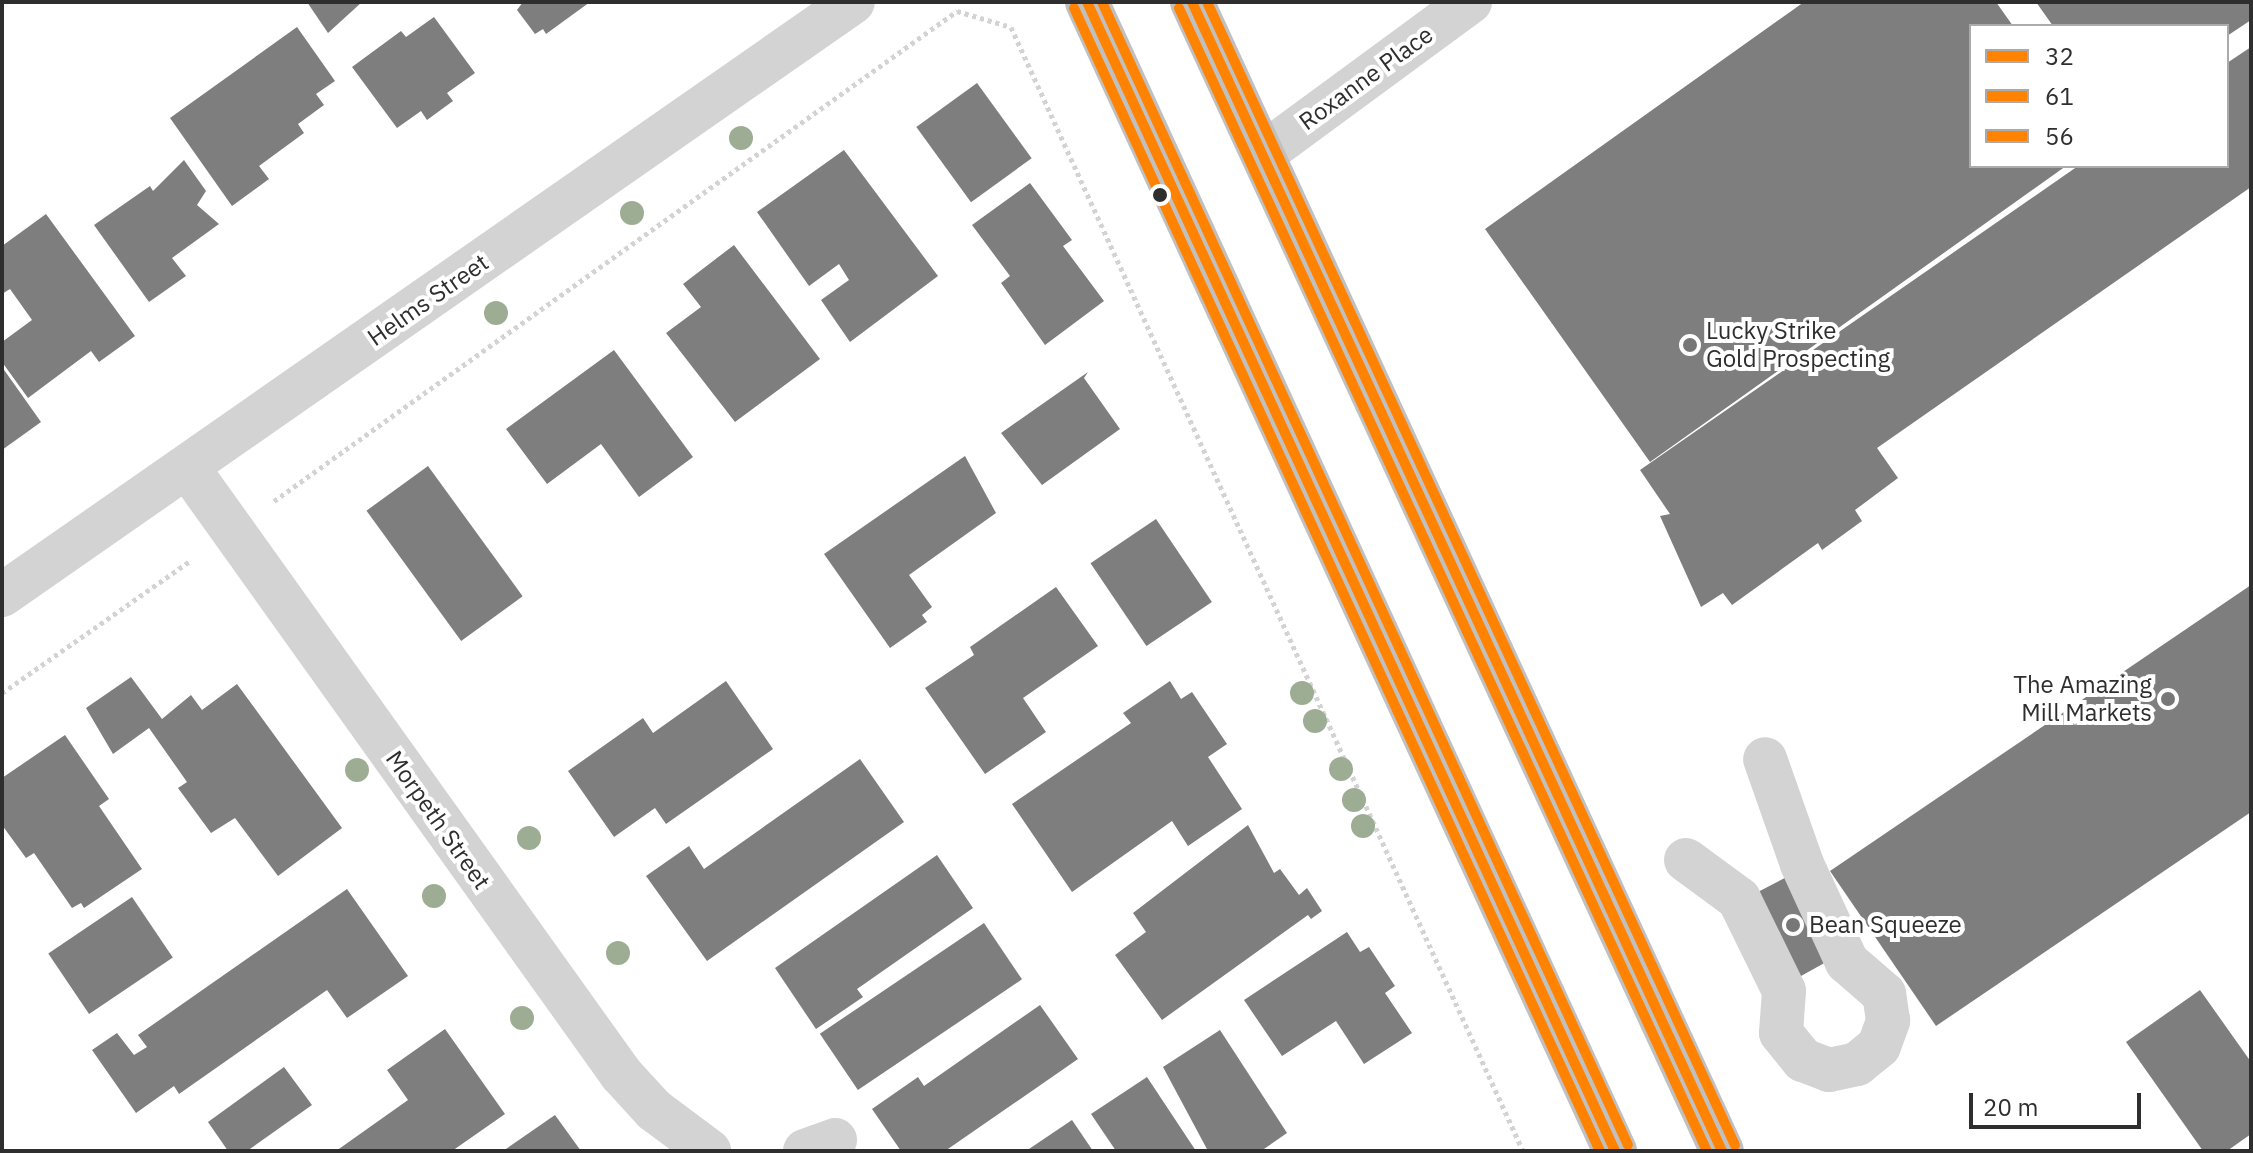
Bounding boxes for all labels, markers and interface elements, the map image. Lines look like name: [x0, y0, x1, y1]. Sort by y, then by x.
street label: Roxanne Place: [1294, 20, 1438, 136]
legend: [1969, 24, 2229, 168]
text: 32: [2045, 40, 2074, 72]
text: 61: [2045, 80, 2074, 112]
text: 56: [2045, 120, 2074, 152]
unlabelled marker: [1152, 187, 1168, 203]
street label: Helms Street: [362, 248, 494, 352]
place label: Lucky Strike Gold Prospecting: [1706, 317, 1890, 373]
marker: Lucky Strike Gold Prospecting: [1681, 336, 1699, 354]
place label: The Amazing Mill Markets: [2013, 671, 2152, 727]
marker: The Amazing Mill Markets: [2159, 690, 2177, 708]
street label: Morpeth Street: [380, 745, 496, 895]
place label: Bean Squeeze: [1809, 911, 1962, 939]
marker: Bean Squeeze: [1784, 916, 1802, 934]
scale bar: [1973, 1077, 2145, 1127]
text: 20 m: [1983, 1091, 2038, 1123]

